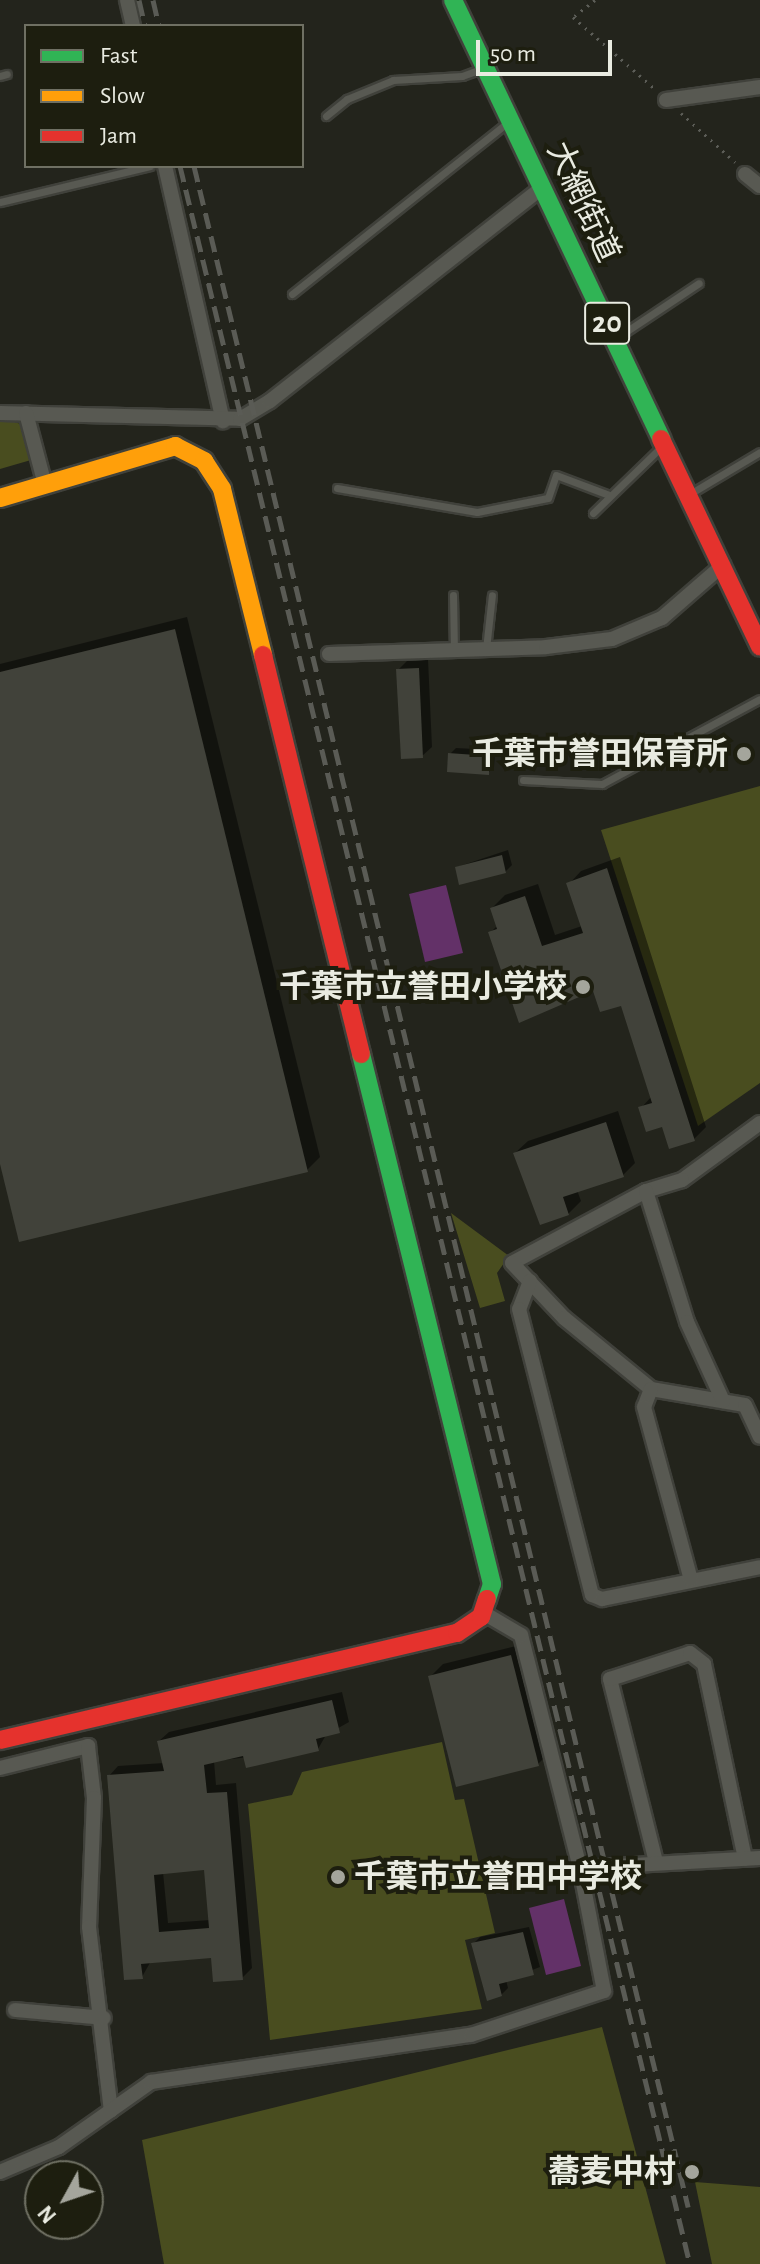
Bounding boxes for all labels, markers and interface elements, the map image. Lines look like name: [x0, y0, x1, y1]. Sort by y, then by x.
legend: [24, 24, 304, 168]
scale bar: [480, 24, 616, 74]
text: 50 m: [490, 42, 536, 66]
text: Fast: [100, 44, 137, 68]
text: Slow: [100, 84, 145, 108]
text: Jam: [100, 124, 137, 148]
street label: 大網街道: [539, 136, 627, 268]
road number: 20: [583, 297, 631, 349]
place label: 千葉市誉田保育所: [472, 735, 728, 773]
marker: 千葉市誉田保育所: [735, 745, 753, 763]
place label: 千葉市立誉田小学校: [279, 968, 567, 1006]
marker: 千葉市立誉田小学校: [574, 978, 592, 996]
place label: 千葉市立誉田中学校: [354, 1858, 642, 1896]
marker: 千葉市立誉田中学校: [329, 1868, 347, 1886]
place label: 蕎麦中村: [548, 2153, 676, 2191]
north arrow: [24, 2160, 104, 2240]
marker: 蕎麦中村: [683, 2163, 701, 2181]
text: N: [34, 2201, 60, 2227]

